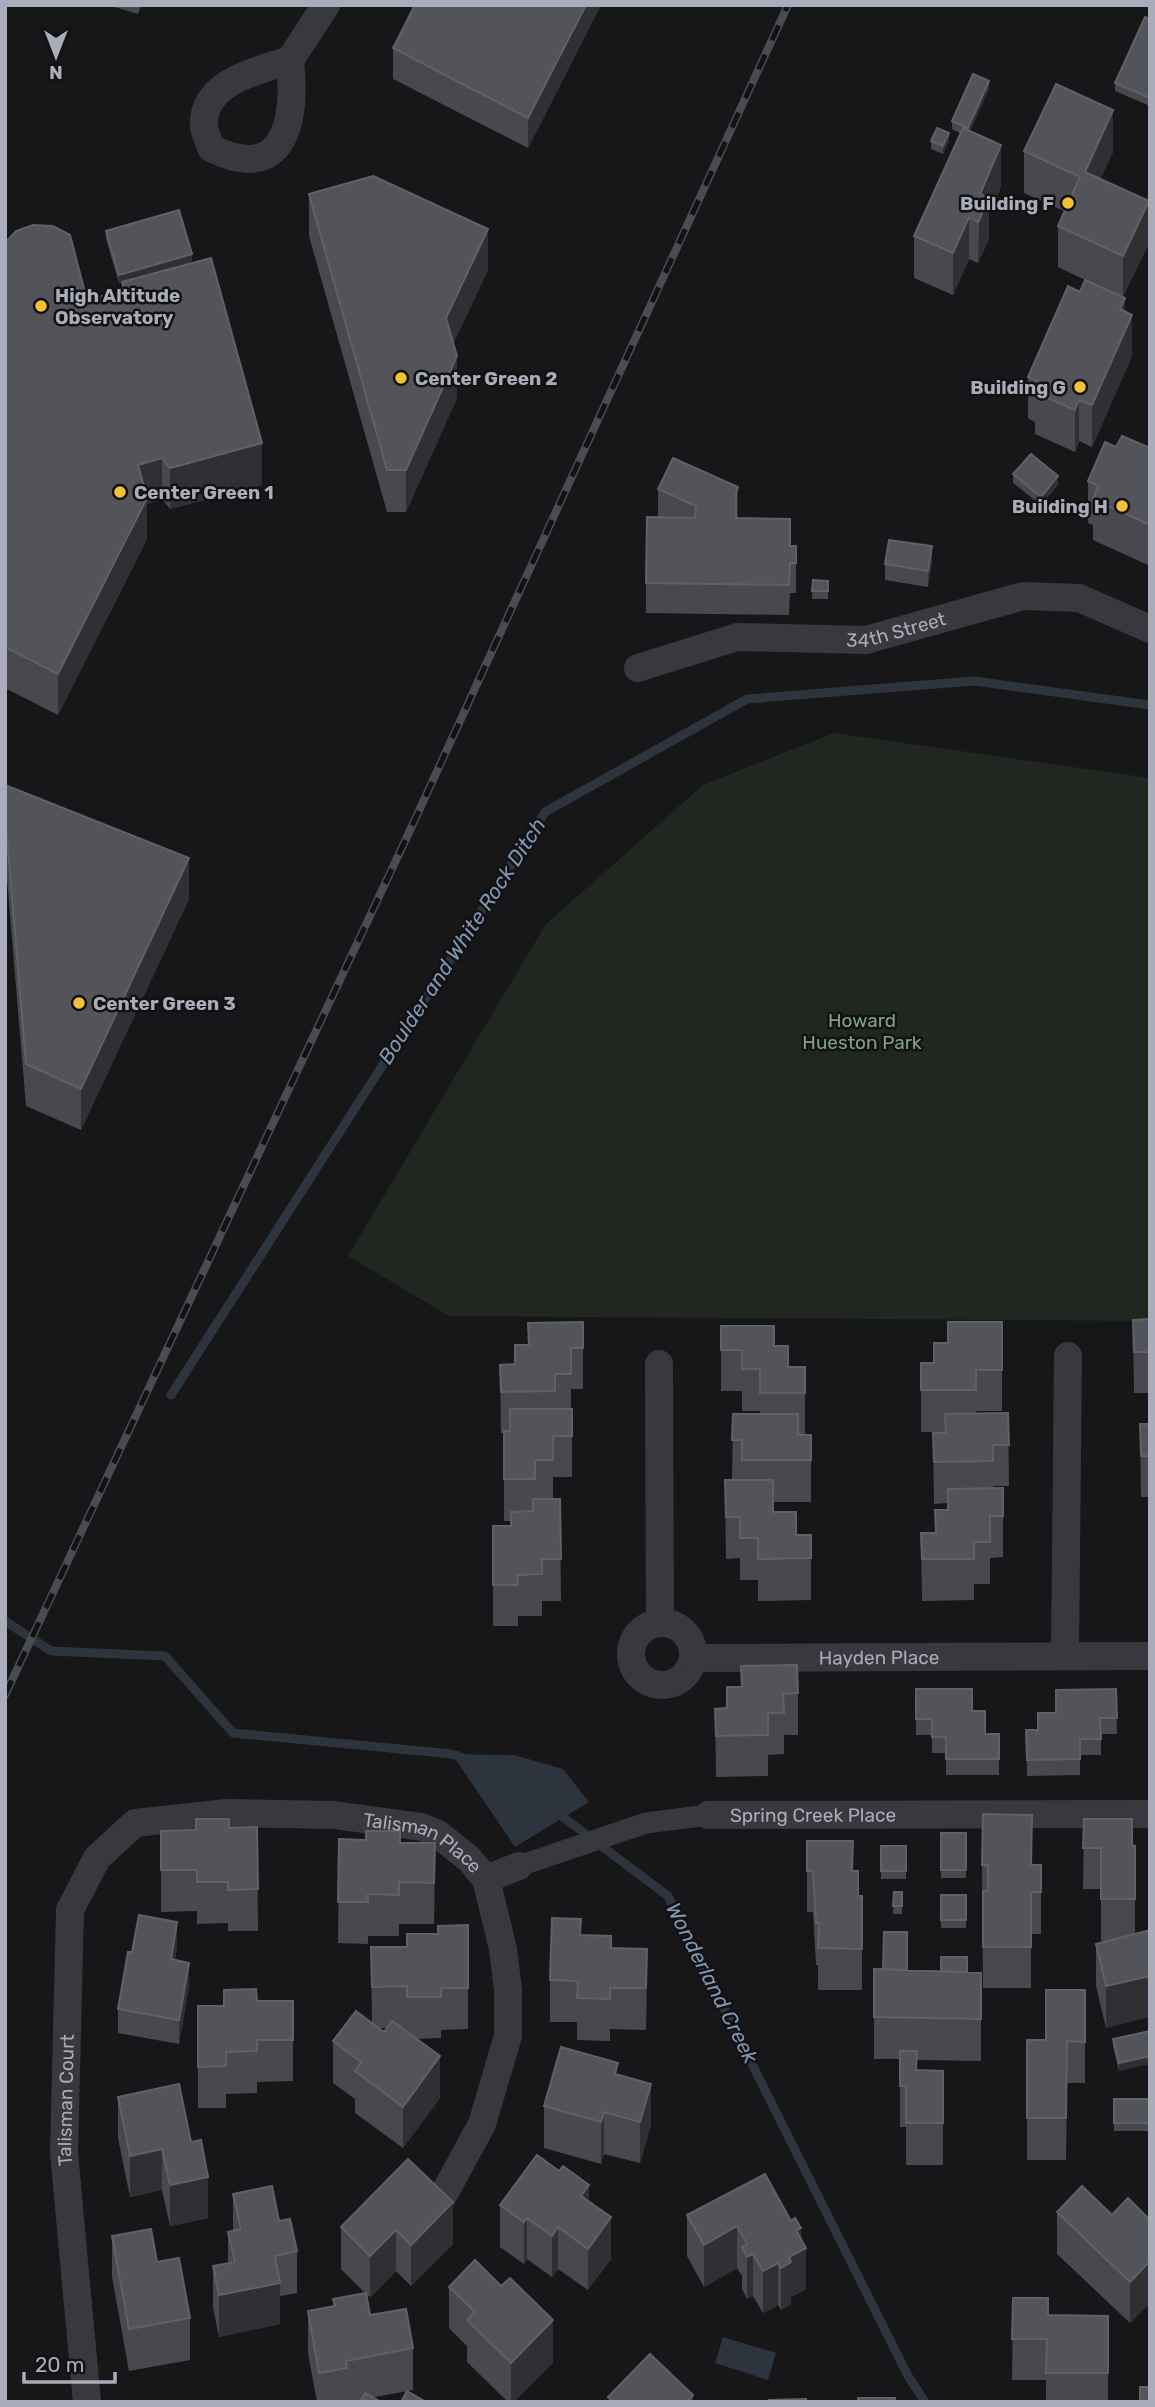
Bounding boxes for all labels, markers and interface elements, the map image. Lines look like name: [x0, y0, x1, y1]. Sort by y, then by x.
north arrow: [21, 21, 91, 91]
text: N: [49, 61, 63, 84]
place label: Building F: [960, 192, 1054, 215]
marker: Building F: [1060, 195, 1076, 211]
place label: High Altitude Observatory: [55, 284, 180, 329]
marker: High Altitude Observatory: [33, 298, 49, 314]
place label: Center Green 2: [415, 367, 558, 390]
marker: Center Green 2: [393, 370, 409, 386]
place label: Building G: [970, 376, 1066, 399]
marker: Building G: [1072, 379, 1088, 395]
place label: Center Green 1: [134, 481, 274, 504]
marker: Center Green 1: [112, 484, 128, 500]
place label: Building H: [1012, 495, 1108, 518]
marker: Building H: [1114, 498, 1130, 514]
street label: 34th Street: [846, 607, 949, 652]
water label: Boulder and White Rock Ditch: [373, 813, 551, 1068]
place label: Center Green 3: [93, 992, 236, 1015]
marker: Center Green 3: [71, 995, 87, 1011]
park label: Howard Hueston Park: [802, 1009, 922, 1054]
street label: Hayden Place: [819, 1646, 939, 1669]
street label: Spring Creek Place: [730, 1804, 896, 1827]
street label: Talisman Place: [362, 1808, 487, 1878]
water label: Wonderland Creek: [661, 1898, 764, 2068]
street label: Talisman Court: [53, 2033, 79, 2167]
scale bar: [24, 2340, 116, 2384]
text: 20 m: [35, 2352, 84, 2377]

